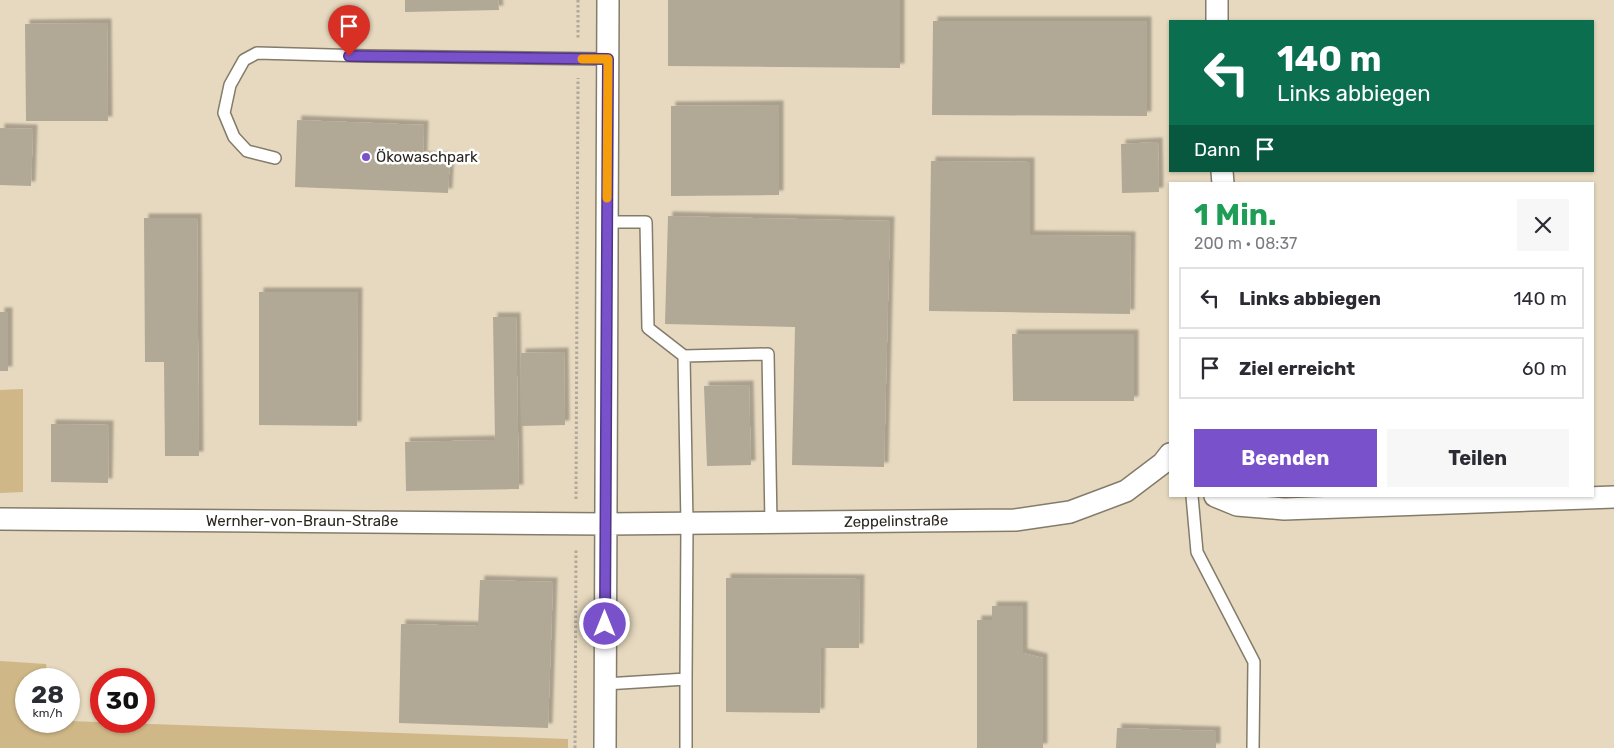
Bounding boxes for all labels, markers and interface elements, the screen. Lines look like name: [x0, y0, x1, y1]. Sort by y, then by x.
pin: [328, 5, 370, 56]
icon: arrive: [335, 12, 363, 40]
text: 140 m: [1277, 38, 1382, 80]
icon: left: [1194, 40, 1259, 105]
text: Links abbiegen: [1277, 80, 1431, 107]
icon: arrive: [1251, 135, 1279, 163]
text: Dann: [1194, 138, 1241, 161]
place label: Ökowaschpark: [376, 148, 478, 166]
marker: Ökowaschpark: [360, 151, 372, 163]
text: 1 Min.: [1194, 197, 1277, 233]
button: close: [1517, 199, 1569, 251]
text: 200 m · 08:37: [1194, 234, 1297, 253]
icon: left: [1196, 284, 1224, 312]
text: Links abbiegen: [1239, 287, 1381, 310]
text: 140 m: [1513, 287, 1567, 310]
icon: arrive: [1196, 354, 1224, 382]
text: Ziel erreicht: [1239, 357, 1355, 380]
text: 60 m: [1522, 357, 1567, 380]
button: Beenden: [1194, 429, 1377, 487]
button: Teilen: [1387, 429, 1569, 487]
street label: Zeppelinstraße: [844, 511, 948, 531]
street label: Wernher-von-Braun-Straße: [206, 512, 398, 530]
position arrow: [578, 597, 630, 649]
speed limit sign: 30: [90, 668, 155, 733]
text: 28: [31, 680, 64, 709]
text: km/h: [33, 706, 62, 720]

